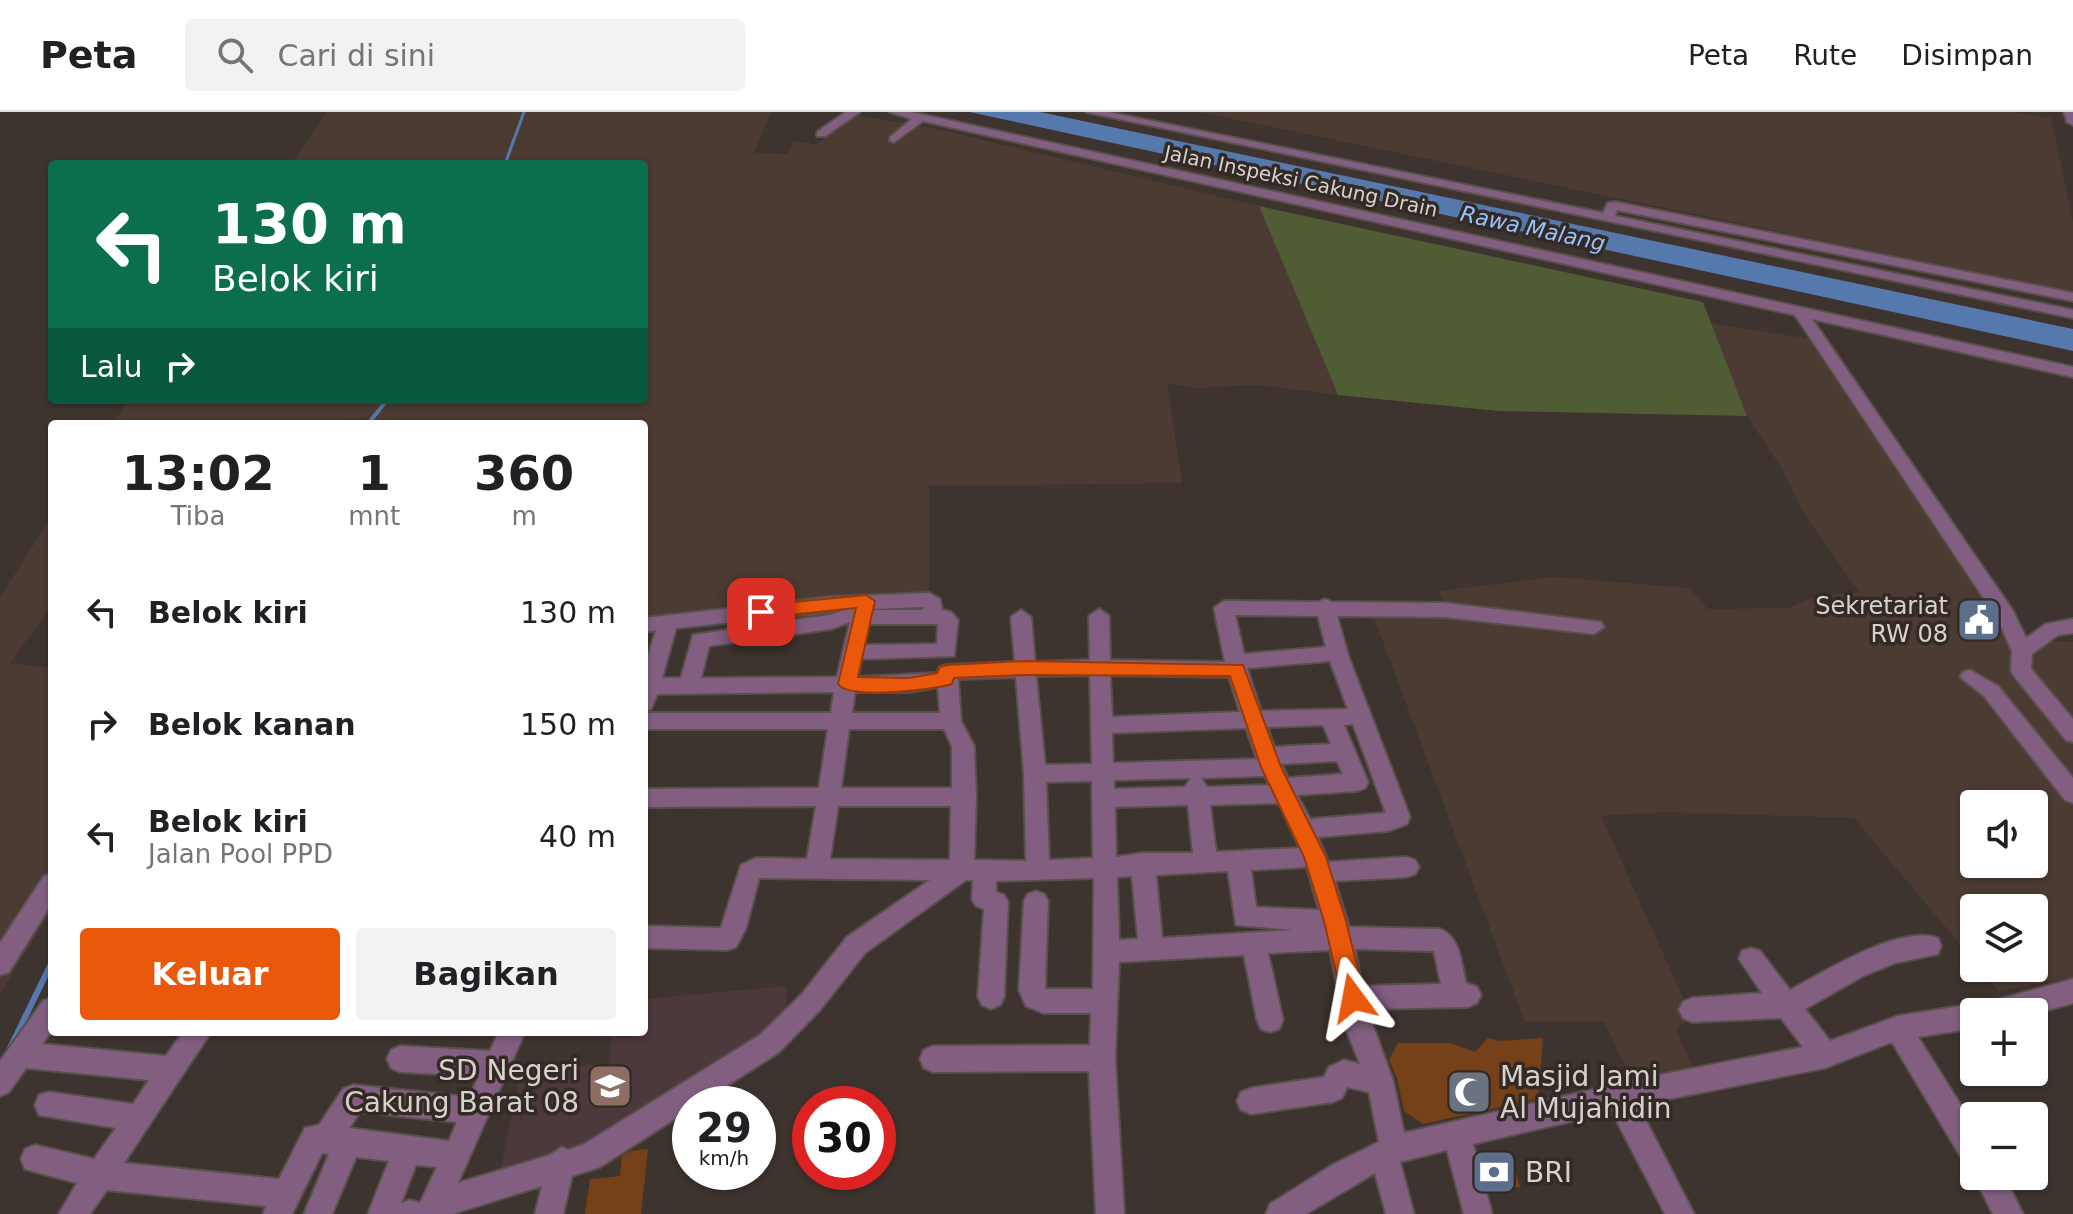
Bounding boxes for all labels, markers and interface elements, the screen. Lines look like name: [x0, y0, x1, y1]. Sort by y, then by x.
search box: [185, 19, 745, 91]
text: Peta: [40, 33, 137, 77]
icon: search: [213, 33, 257, 77]
text: Cari di sini: [277, 38, 435, 73]
text: Peta: [1688, 39, 1749, 72]
text: Rute: [1793, 39, 1857, 72]
text: Disimpan: [1901, 39, 2033, 72]
street label: Jalan Inspeksi Cakung Drain: [1160, 140, 1440, 222]
text: 130 m: [212, 191, 407, 256]
icon: left: [80, 192, 184, 296]
water label: Rawa Malang: [1458, 201, 1608, 256]
text: Belok kiri: [212, 258, 379, 299]
icon: right: [158, 344, 202, 388]
text: Lalu: [80, 349, 142, 384]
text: 13:02: [122, 445, 275, 501]
text: 1: [358, 445, 391, 501]
text: 360: [474, 445, 574, 501]
text: Tiba: [171, 501, 226, 531]
text: mnt: [348, 501, 400, 531]
text: m: [511, 501, 537, 531]
pin: [727, 578, 795, 646]
icon: left: [80, 590, 124, 634]
icon: arrive: [739, 590, 783, 634]
place label: Sekretariat RW 08: [1815, 592, 1948, 648]
text: Belok kiri: [148, 595, 308, 630]
text: 130 m: [520, 595, 616, 630]
public building icon: Sekretariat RW 08: [1955, 596, 2003, 644]
icon: right: [80, 702, 124, 746]
text: Belok kanan: [148, 707, 356, 742]
text: 150 m: [520, 707, 616, 742]
map controls: [1960, 790, 2048, 1190]
button: sound: [1960, 790, 2048, 878]
text: Belok kiri: [148, 804, 308, 839]
icon: left: [80, 814, 124, 858]
text: 40 m: [539, 819, 616, 854]
text: Jalan Pool PPD: [148, 839, 333, 869]
button: layers: [1960, 894, 2048, 982]
button: Keluar: [80, 928, 340, 1020]
button: Bagikan: [356, 928, 616, 1020]
position arrow: [1311, 956, 1395, 1040]
button: +: [1960, 998, 2048, 1086]
place label: SD Negeri Cakung Barat 08: [344, 1054, 579, 1119]
place label: Masjid Jami Al Mujahidin: [1500, 1060, 1672, 1125]
school or university icon: SD Negeri Cakung Barat 08: [586, 1062, 634, 1110]
mosque icon: Masjid Jami Al Mujahidin: [1445, 1068, 1493, 1116]
speed limit sign: 30: [792, 1086, 896, 1190]
button: −: [1960, 1102, 2048, 1190]
text: 29: [696, 1105, 752, 1151]
text: km/h: [699, 1146, 749, 1170]
bank icon: BRI: [1470, 1148, 1518, 1196]
place label: BRI: [1525, 1156, 1572, 1189]

